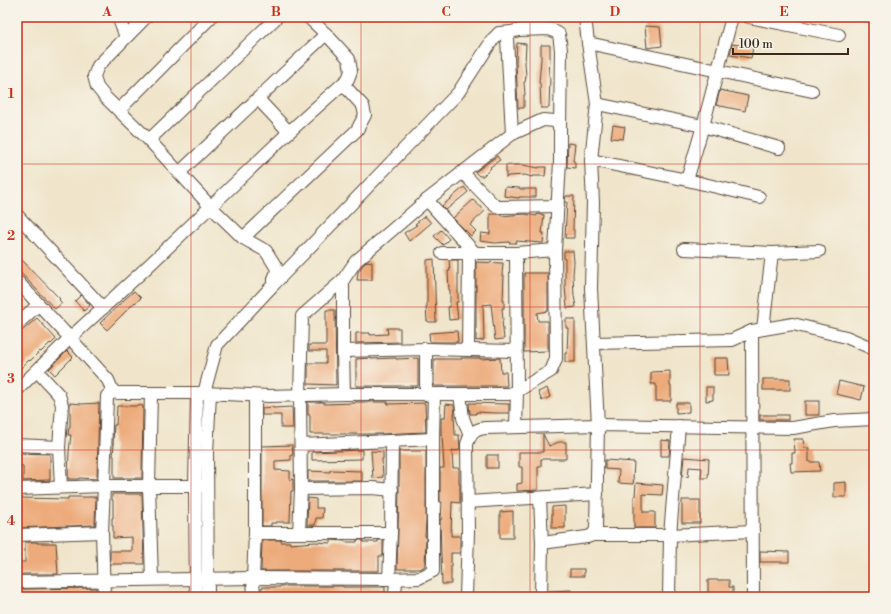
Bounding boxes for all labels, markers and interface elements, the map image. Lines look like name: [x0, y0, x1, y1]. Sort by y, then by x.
text: A: [101, 4, 112, 20]
text: B: [271, 4, 281, 20]
text: C: [441, 4, 451, 20]
text: D: [610, 4, 620, 20]
text: E: [779, 4, 789, 20]
scale bar: [733, 30, 848, 56]
text: 100 m: [739, 37, 773, 52]
text: 1: [8, 86, 15, 102]
text: 2: [7, 228, 15, 244]
text: 3: [7, 371, 15, 387]
text: 4: [7, 513, 16, 529]

